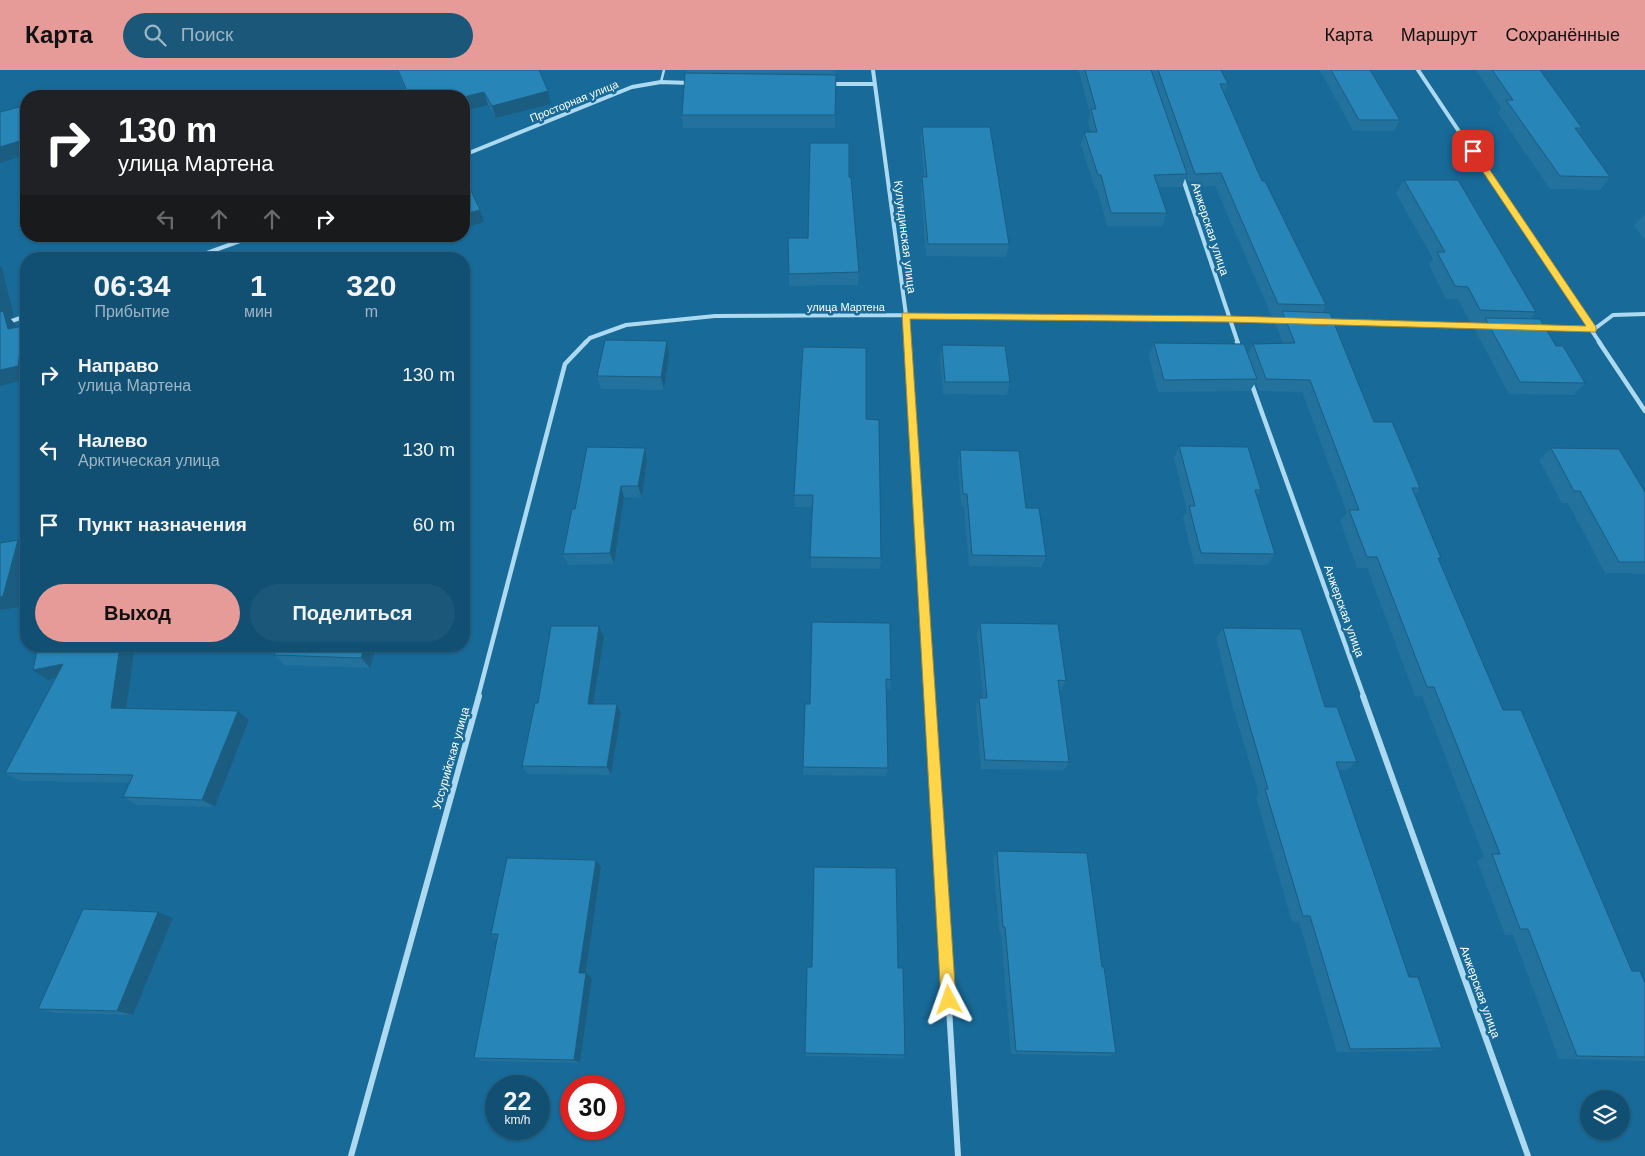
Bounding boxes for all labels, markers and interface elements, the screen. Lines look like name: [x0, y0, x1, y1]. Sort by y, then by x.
search box: [123, 13, 473, 58]
text: Карта: [25, 21, 93, 48]
icon: search: [141, 21, 169, 49]
text: Поиск: [181, 24, 233, 45]
text: Карта: [1325, 25, 1373, 45]
text: Маршрут: [1401, 25, 1477, 45]
text: Сохранённые: [1505, 25, 1620, 45]
street label: Просторная улица: [528, 77, 621, 124]
icon: right: [35, 110, 100, 175]
text: 130 m: [118, 110, 217, 149]
pin: [1452, 130, 1494, 172]
icon: arrive: [1459, 137, 1487, 165]
text: улица Мартена: [118, 151, 274, 176]
street label: Кулундинская улица: [891, 180, 919, 295]
street label: Анжерская улица: [1188, 181, 1232, 278]
icon: left: [152, 205, 180, 233]
icon: ahead: [205, 205, 233, 233]
icon: ahead: [258, 205, 286, 233]
icon: right: [311, 205, 339, 233]
text: 06:34: [94, 269, 170, 302]
text: 1: [250, 269, 267, 302]
text: 320: [346, 269, 396, 302]
street label: улица Мартена: [807, 301, 886, 313]
text: Прибытие: [94, 303, 170, 320]
text: мин: [244, 303, 273, 320]
text: m: [365, 303, 378, 320]
text: Направо: [78, 355, 159, 376]
icon: right: [35, 361, 63, 389]
text: 130 m: [402, 364, 455, 385]
text: улица Мартена: [78, 377, 191, 394]
text: Налево: [78, 430, 148, 451]
icon: left: [35, 436, 63, 464]
text: 130 m: [402, 439, 455, 460]
text: Арктическая улица: [78, 452, 220, 469]
icon: arrive: [35, 511, 63, 539]
text: Пункт назначения: [78, 514, 247, 535]
text: 60 m: [413, 514, 455, 535]
street label: Анжерская улица: [1321, 563, 1367, 659]
button: Выход: [35, 584, 240, 642]
button: Поделиться: [250, 584, 455, 642]
street label: Уссурийская улица: [430, 705, 472, 811]
street label: Анжерская улица: [1457, 944, 1503, 1040]
position arrow: [922, 973, 974, 1025]
speed limit sign: 30: [560, 1075, 625, 1140]
text: 22: [504, 1087, 531, 1115]
map controls: [1580, 1090, 1630, 1140]
button: layers: [1580, 1090, 1630, 1140]
text: km/h: [504, 1113, 531, 1127]

